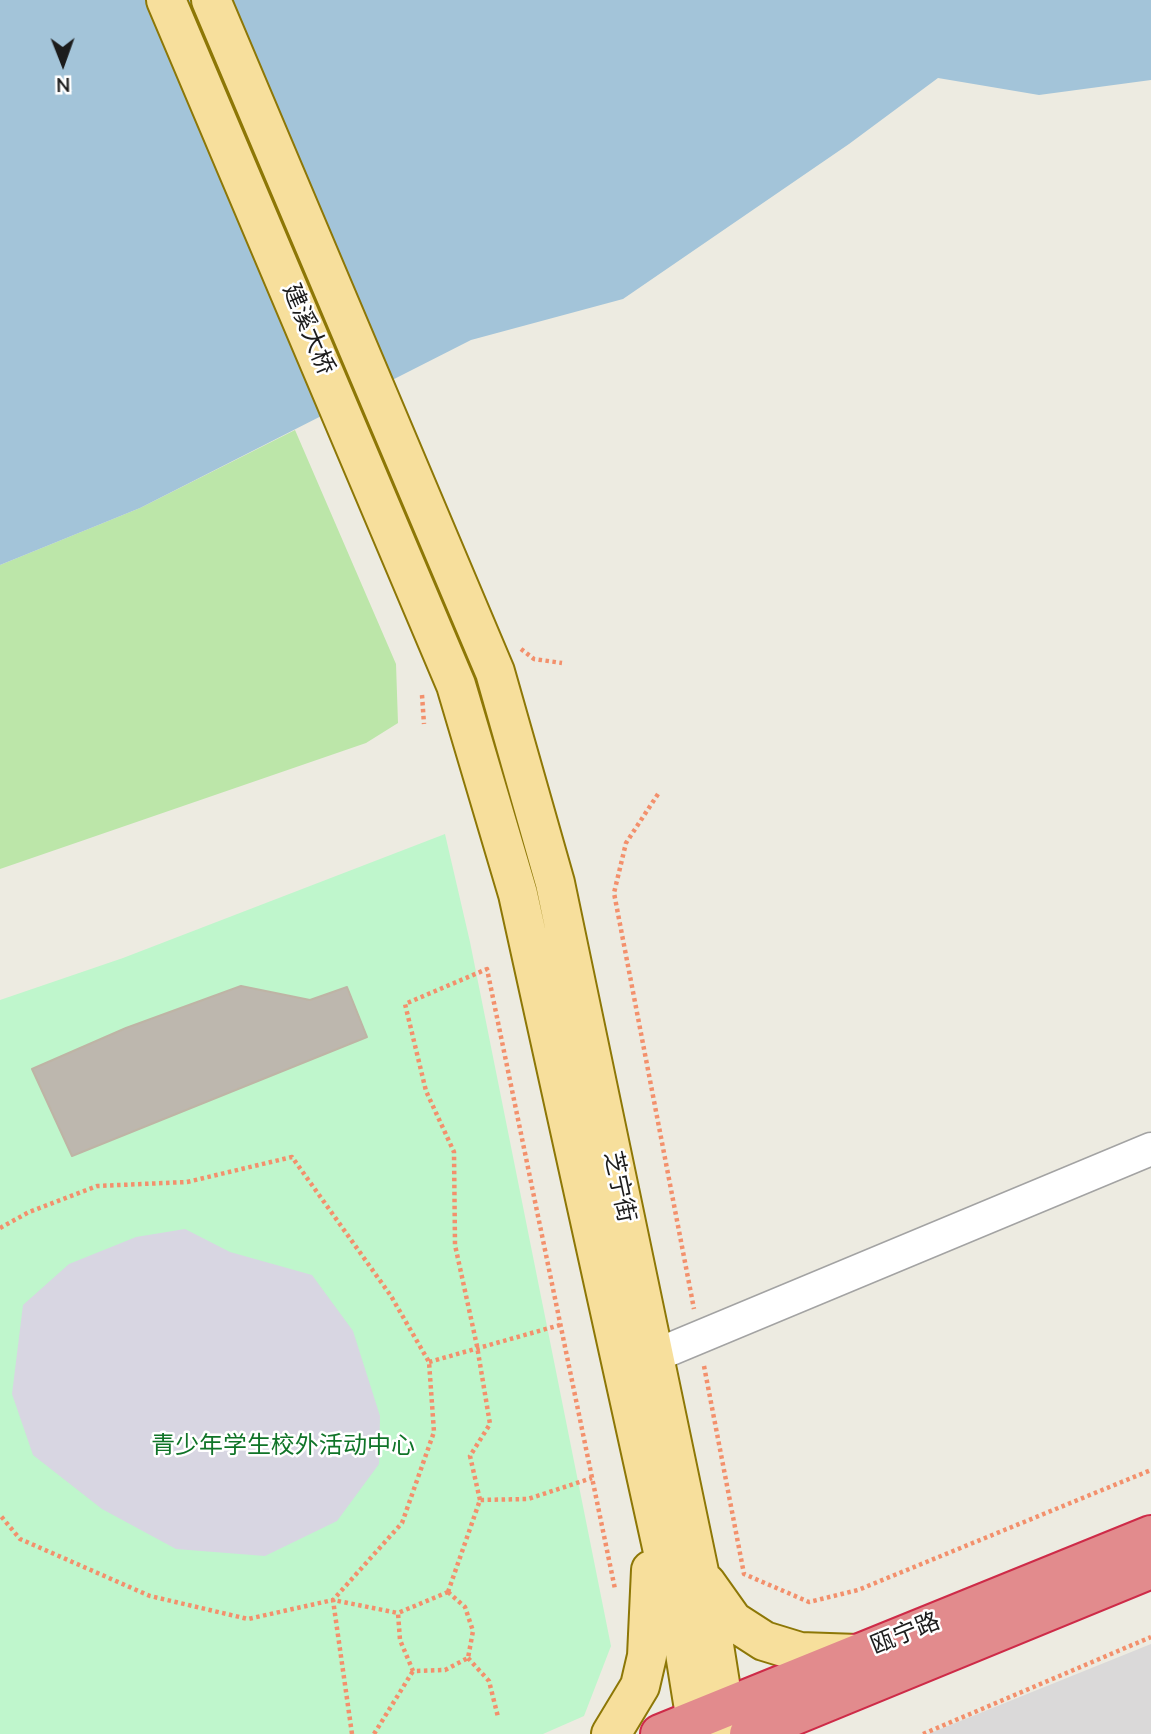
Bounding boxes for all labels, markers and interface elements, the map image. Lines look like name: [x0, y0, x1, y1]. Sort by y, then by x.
north arrow: [28, 28, 98, 98]
text: N: [56, 71, 71, 97]
street label: 建溪大桥: [275, 280, 339, 380]
street label: 芝宁街: [596, 1149, 640, 1225]
park label: 青少年学生校外活动中心: [151, 1433, 415, 1461]
street label: 瓯宁路: [867, 1608, 945, 1662]

